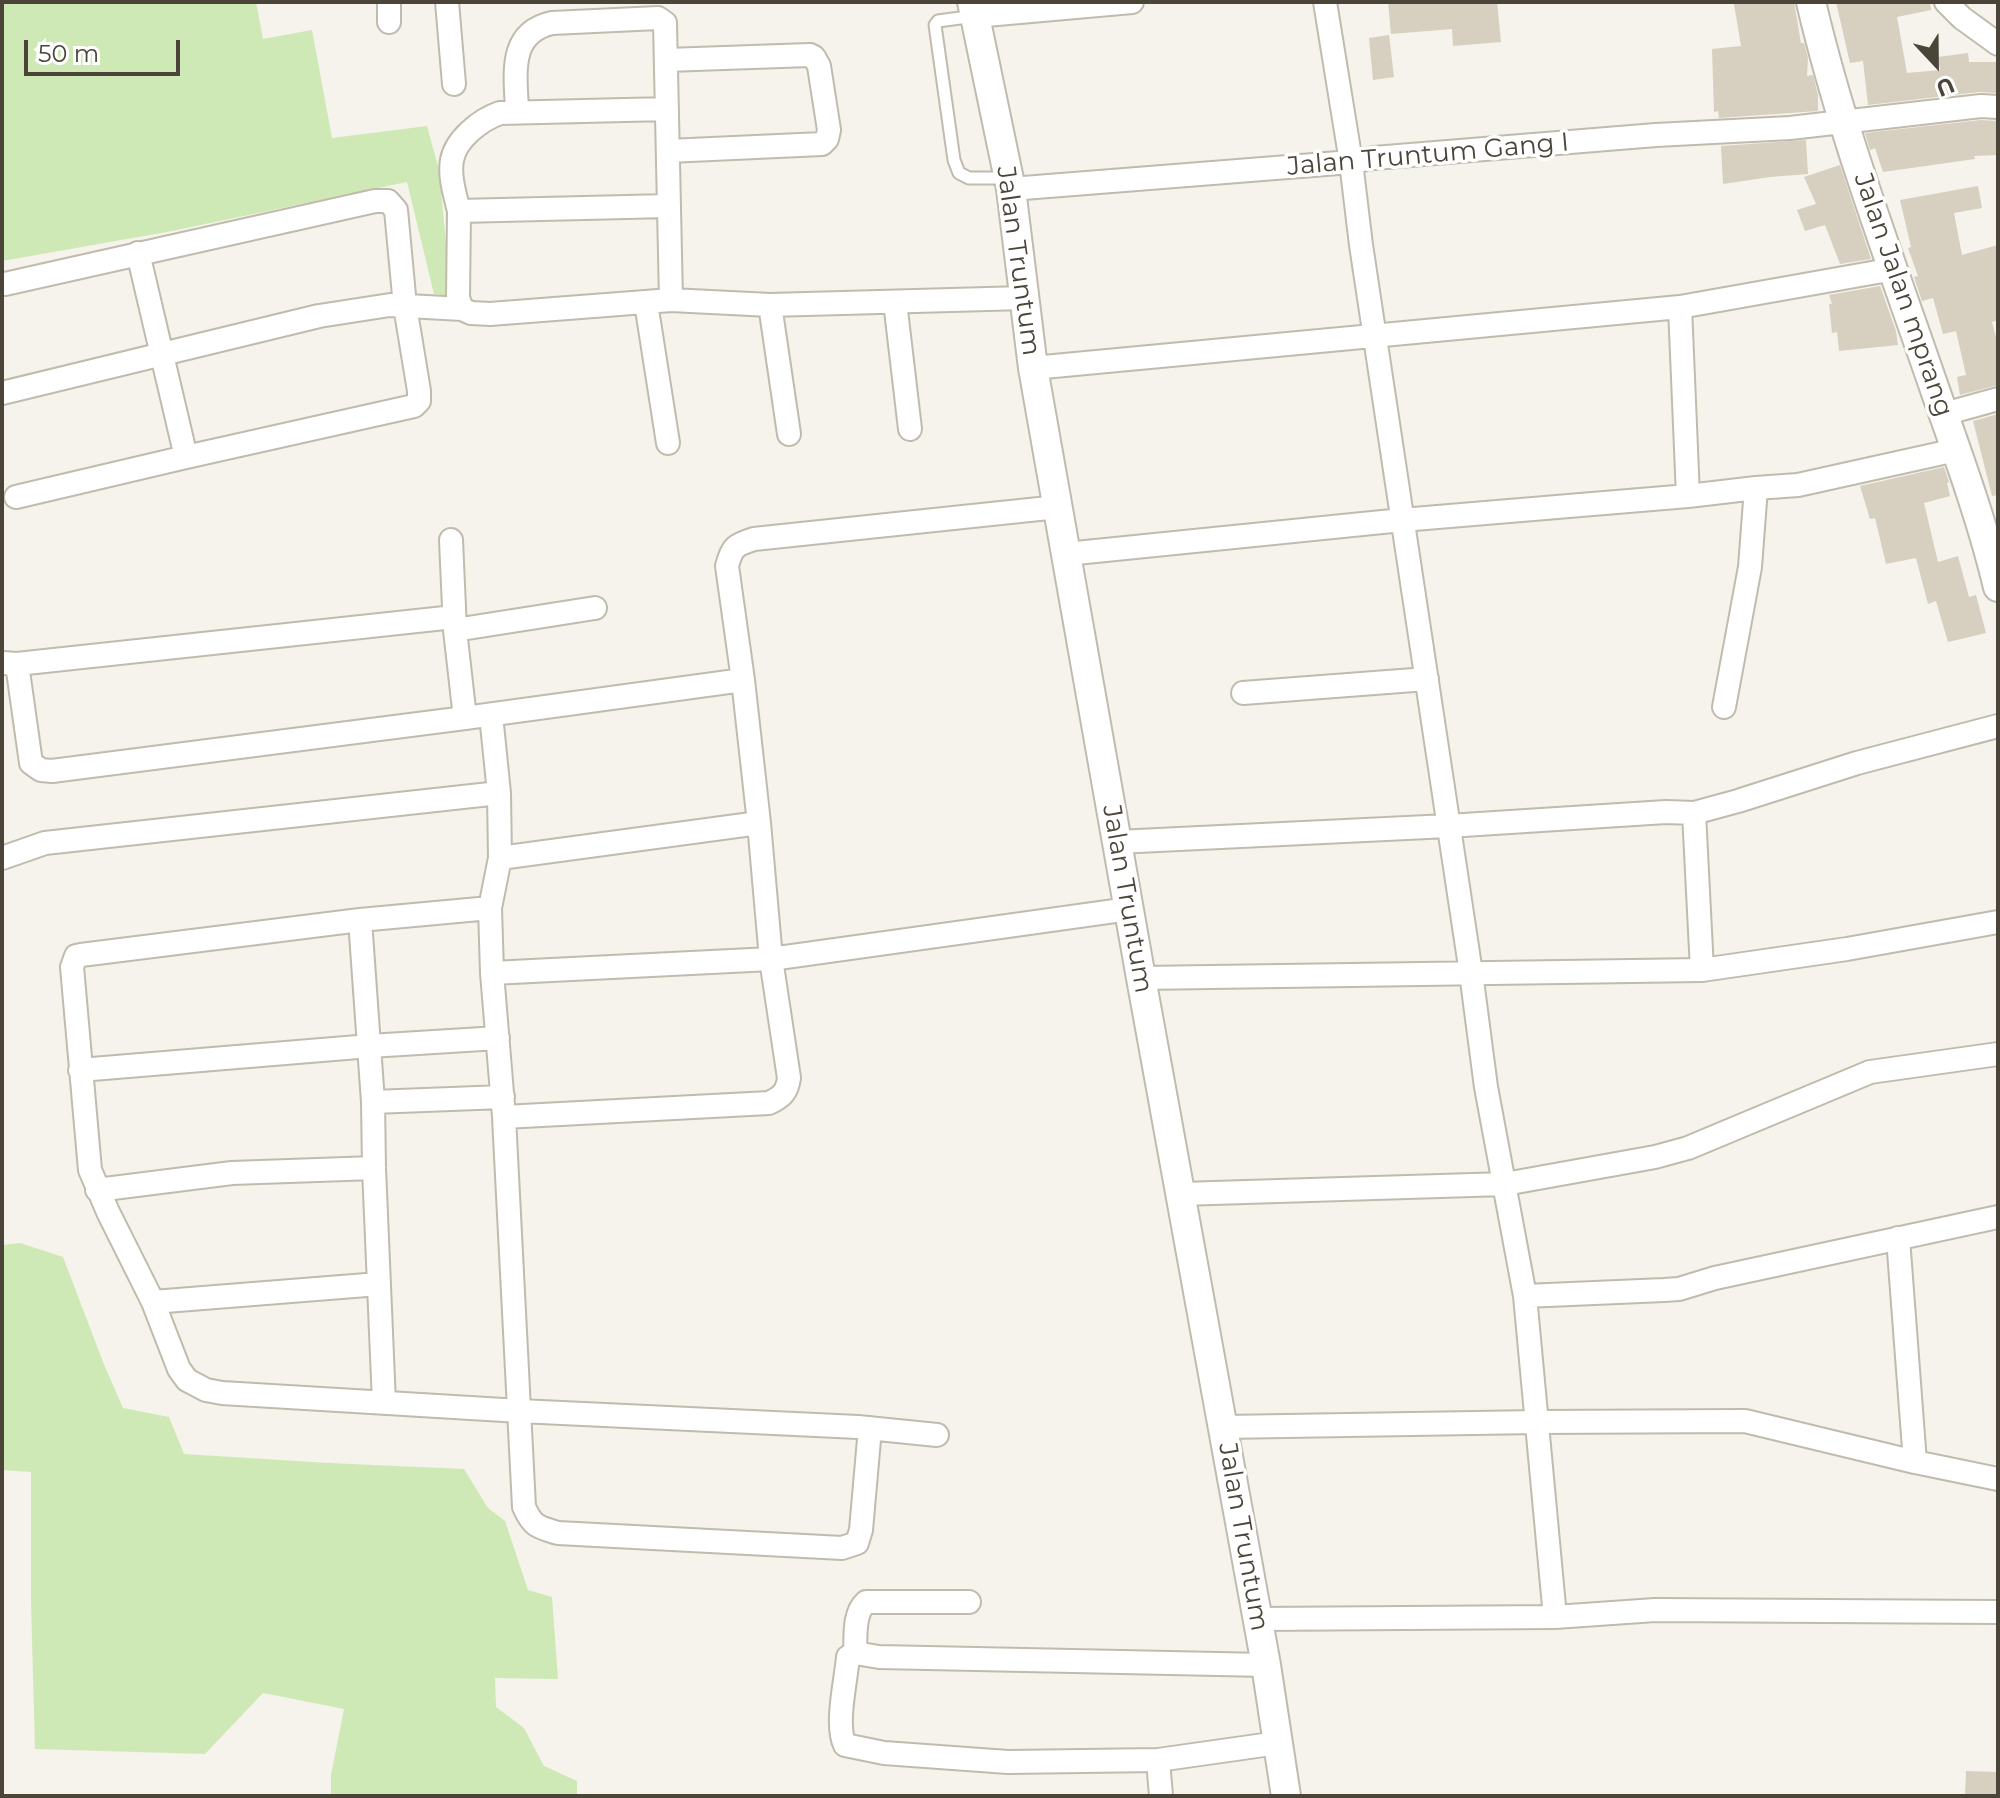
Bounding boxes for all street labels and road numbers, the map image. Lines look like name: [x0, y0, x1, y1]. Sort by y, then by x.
street label: Jalan Truntum Gang I: [1286, 127, 1570, 183]
street label: Jalan Truntum: [989, 164, 1047, 358]
street label: Jalan Jalan mprang: [1847, 169, 1959, 421]
street label: Jalan Truntum: [1095, 802, 1159, 996]
street label: Jalan Truntum: [1211, 1440, 1275, 1634]

